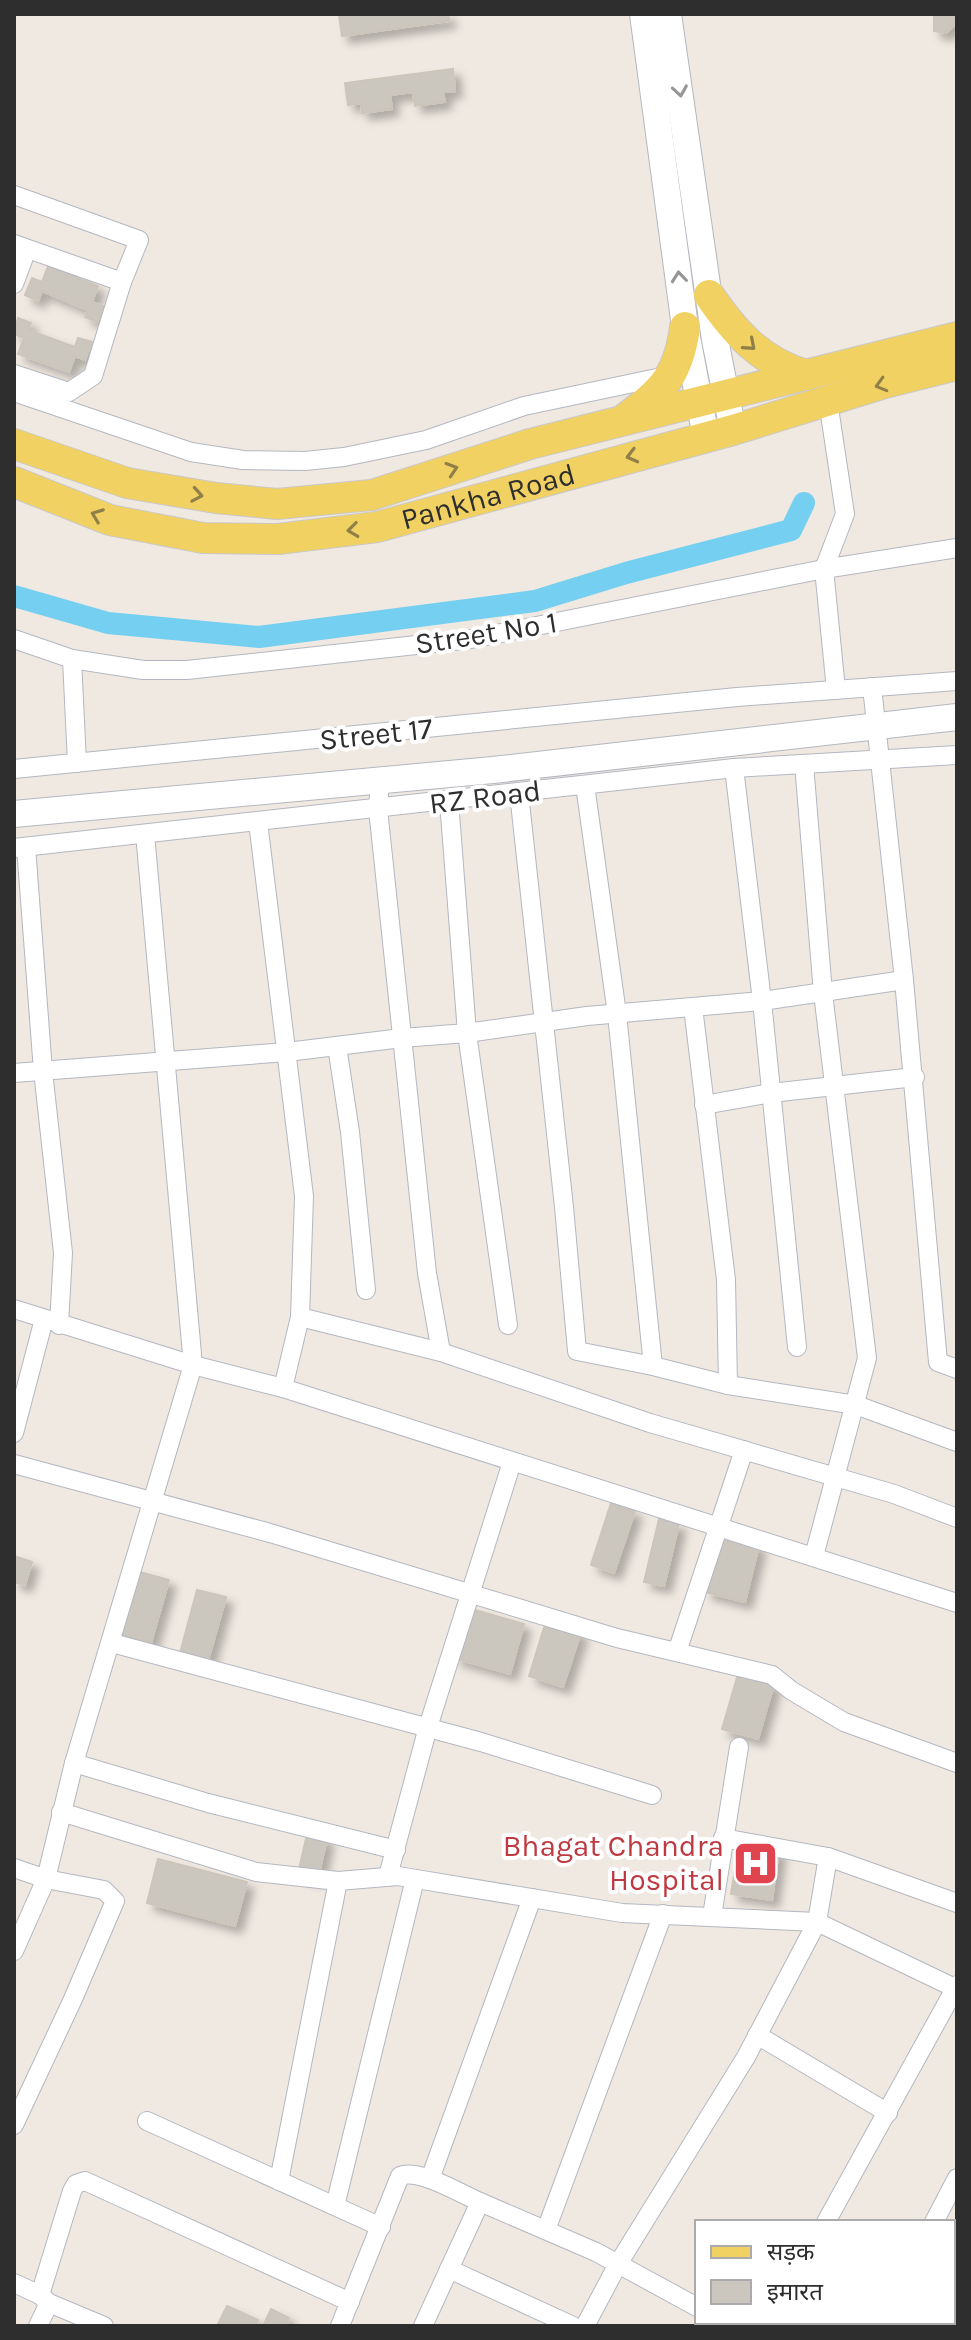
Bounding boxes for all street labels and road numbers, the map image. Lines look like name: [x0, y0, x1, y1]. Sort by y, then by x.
street label: Pankha Road: [397, 456, 579, 538]
street label: Street No 1: [412, 604, 560, 662]
street label: Street 17: [318, 710, 434, 758]
street label: RZ Road: [427, 772, 543, 822]

